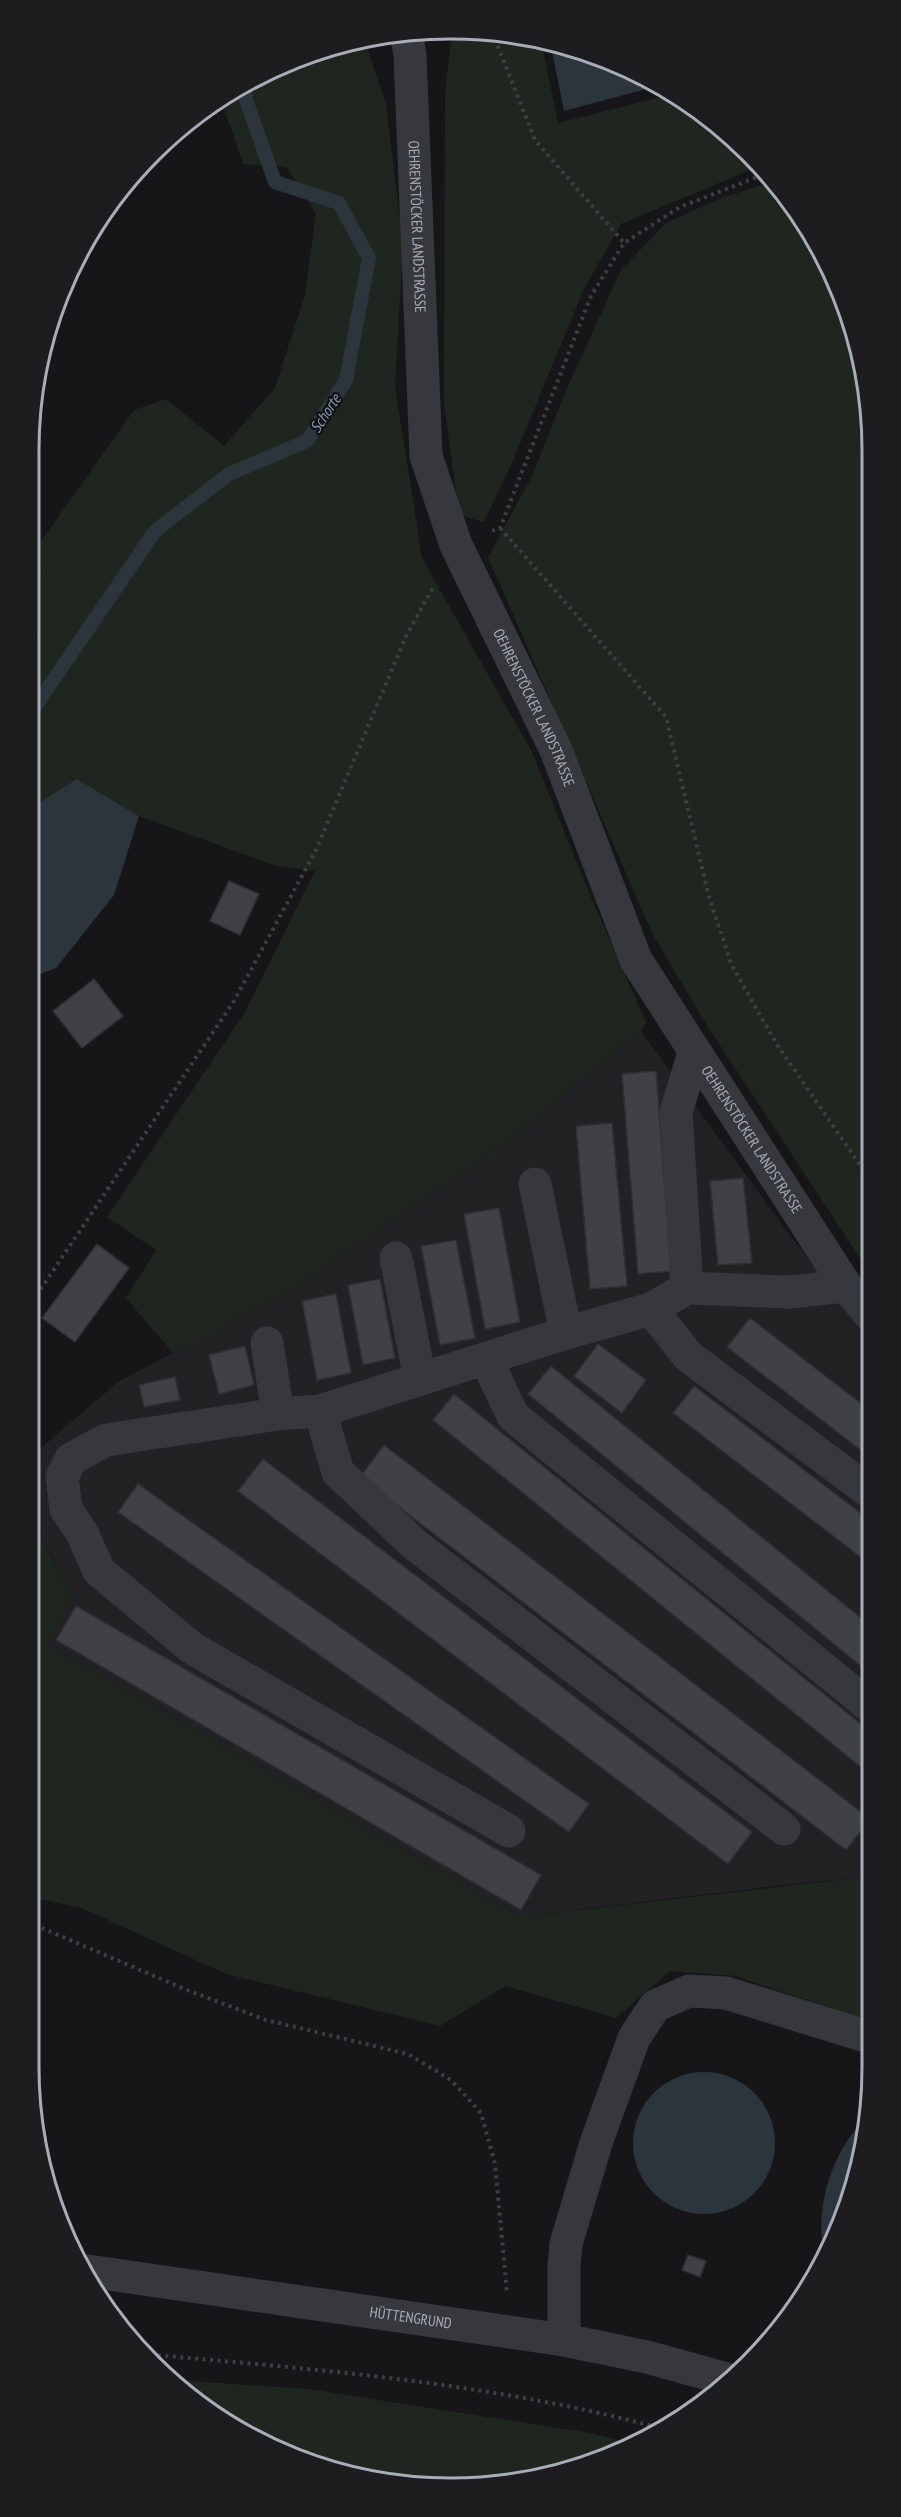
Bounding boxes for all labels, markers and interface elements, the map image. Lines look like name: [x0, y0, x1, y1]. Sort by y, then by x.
street label: OEHRENSTÖCKER LANDSTRASSE: [404, 140, 430, 313]
water label: Schorte: [305, 389, 346, 436]
street label: OEHRENSTÖCKER LANDSTRASSE: [489, 625, 579, 789]
street label: OEHRENSTÖCKER LANDSTRASSE: [697, 1062, 807, 1217]
street label: HÜTTENGRUND: [369, 2302, 453, 2333]

